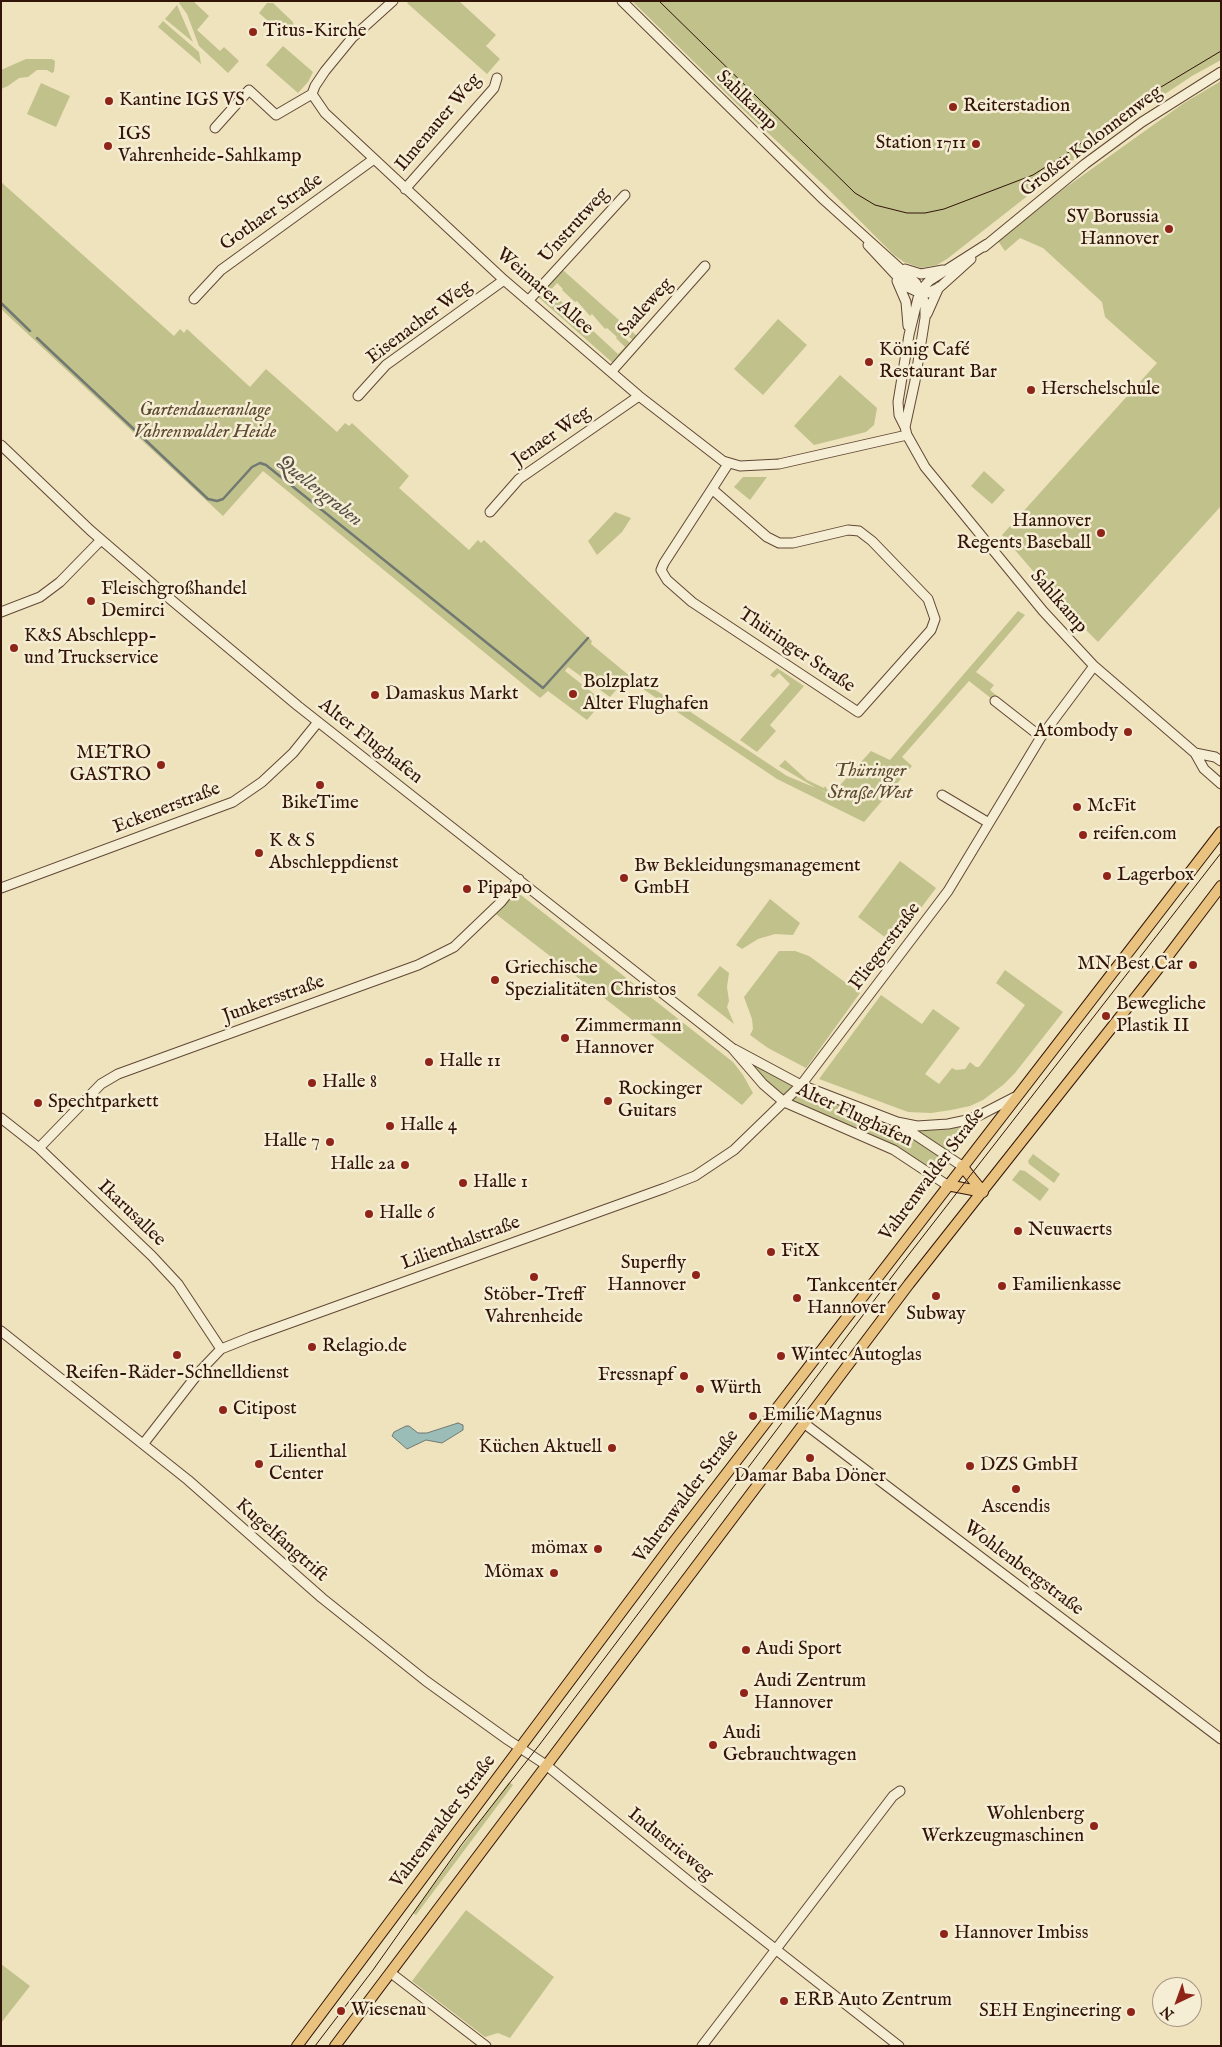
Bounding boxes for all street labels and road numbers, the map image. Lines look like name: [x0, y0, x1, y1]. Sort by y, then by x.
street label: Sahlkamp: [711, 66, 781, 136]
street label: Ilmenauer Weg: [391, 69, 487, 177]
street label: Großer Kolonnenweg: [1017, 81, 1167, 203]
street label: Gothaer Straße: [216, 169, 328, 257]
street label: Unstrutweg: [535, 184, 615, 268]
street label: Weimarer Allee: [491, 244, 597, 340]
street label: Saaleweg: [614, 274, 678, 342]
street label: Eisenacher Weg: [363, 276, 477, 370]
street label: Jenaer Weg: [508, 402, 596, 472]
street label: Sahlkamp: [1024, 566, 1092, 638]
street label: Thüringer Straße: [733, 604, 859, 698]
street label: Alter Flughafen: [313, 694, 427, 790]
street label: Eckenerstraße: [110, 778, 224, 840]
street label: Fliegerstraße: [846, 899, 926, 995]
street label: Junkersstraße: [220, 971, 328, 1029]
street label: Alter Flughafen: [792, 1079, 916, 1153]
street label: Vahrenwalder Straße: [875, 1104, 991, 1246]
street label: Ikarusallee: [92, 1176, 170, 1252]
street label: Lilienthalstraße: [399, 1212, 523, 1276]
street label: Vahrenwalder Straße: [629, 1426, 745, 1568]
street label: Kugelfangtrift: [230, 1495, 332, 1587]
street label: Wohlenbergstraße: [958, 1516, 1088, 1622]
street label: Vahrenwalder Straße: [386, 1751, 502, 1893]
street label: Industrieweg: [623, 1804, 717, 1886]

